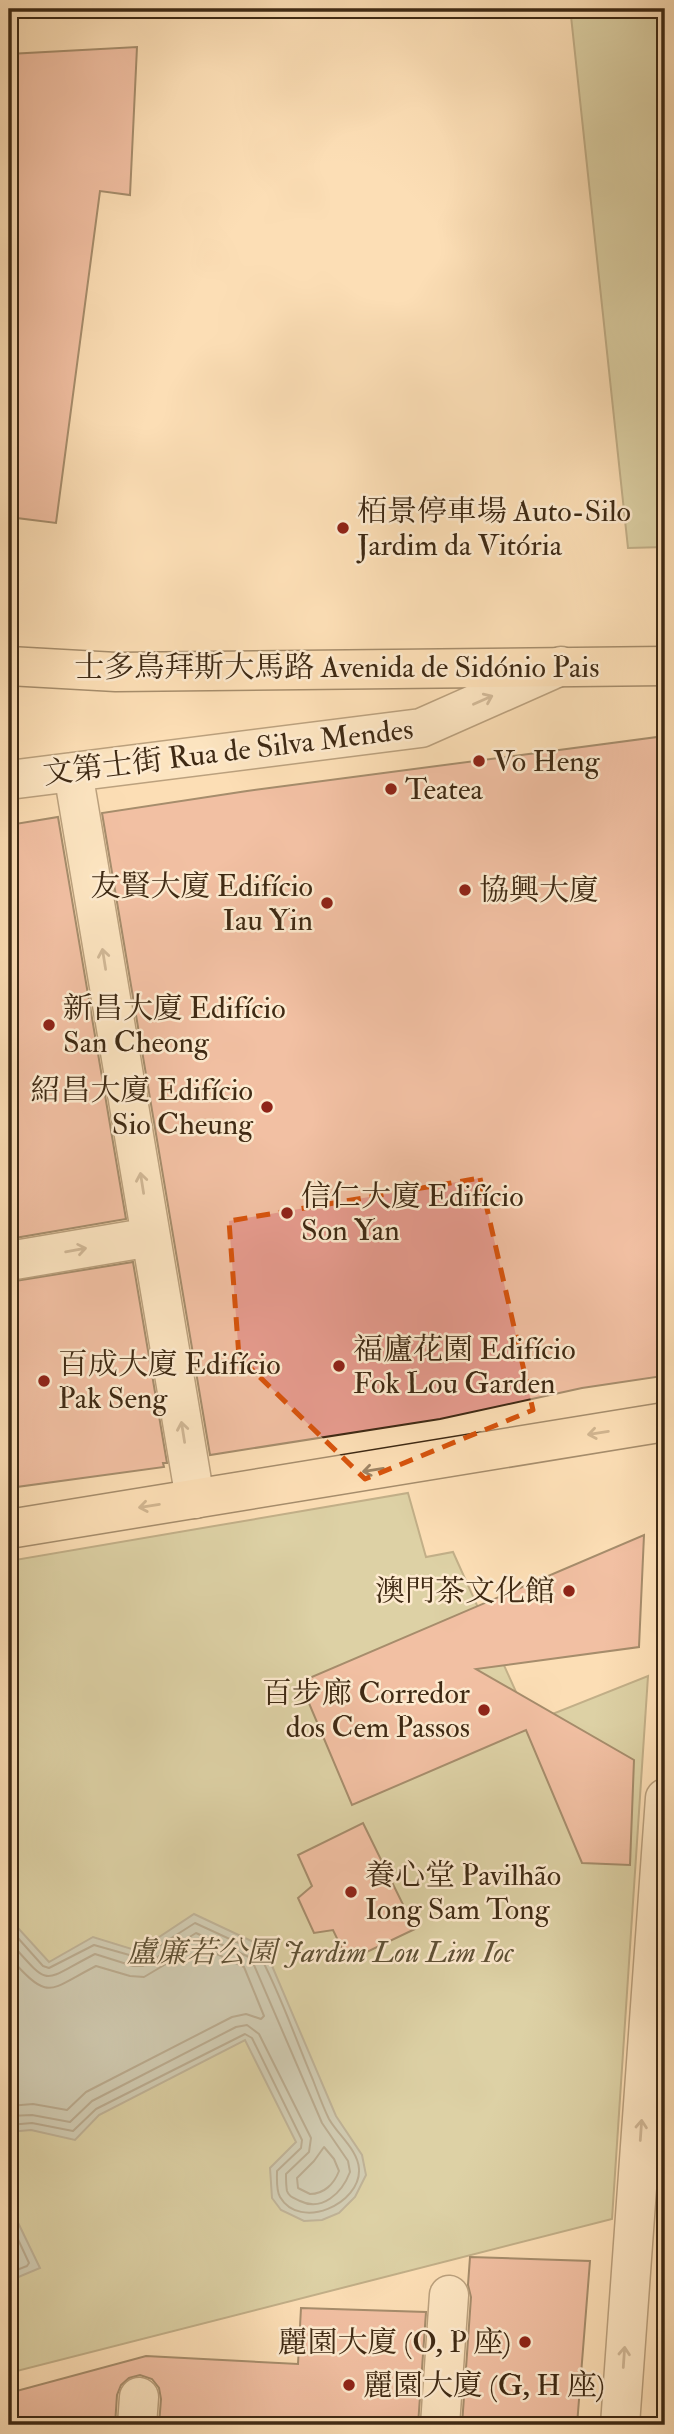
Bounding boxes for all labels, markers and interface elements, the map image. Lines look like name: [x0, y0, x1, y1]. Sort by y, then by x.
place label: 栢景停車場 Auto-Silo Jardim da Vitória: [356, 493, 631, 564]
marker: 栢景停車場 Auto-Silo Jardim da Vitória: [335, 520, 351, 536]
street label: 士多鳥拜斯大馬路 Avenida de Sidónio Pais: [74, 649, 600, 686]
one-way arrow: [472, 693, 493, 706]
street label: 文第士街 Rua de Silva Mendes: [41, 710, 415, 793]
place label: Vo Heng: [493, 743, 601, 780]
marker: Vo Heng: [471, 753, 487, 769]
place label: Teatea: [405, 771, 484, 808]
marker: Teatea: [383, 781, 399, 797]
place label: 友賢大廈 Edifício Iau Yin: [90, 868, 313, 939]
place label: 協興大廈: [479, 872, 599, 909]
marker: 協興大廈: [457, 882, 473, 898]
marker: 友賢大廈 Edifício Iau Yin: [319, 895, 335, 911]
one-way arrow: [97, 948, 110, 971]
place label: 新昌大廈 Edifício San Cheong: [63, 990, 286, 1061]
marker: 新昌大廈 Edifício San Cheong: [41, 1017, 57, 1033]
place label: 紹昌大廈 Edifício Sio Cheung: [30, 1072, 254, 1143]
marker: 紹昌大廈 Edifício Sio Cheung: [259, 1099, 275, 1115]
one-way arrow: [135, 1172, 148, 1195]
place label: 信仁大廈 Edifício Son Yan: [301, 1178, 524, 1249]
marker: 信仁大廈 Edifício Son Yan: [279, 1205, 295, 1221]
one-way arrow: [64, 1243, 87, 1256]
place label: 福廬花園 Edifício Fok Lou Garden: [353, 1331, 576, 1402]
place label: 百成大廈 Edifício Pak Seng: [58, 1346, 281, 1417]
marker: 福廬花園 Edifício Fok Lou Garden: [331, 1358, 347, 1374]
marker: 百成大廈 Edifício Pak Seng: [36, 1373, 52, 1389]
one-way arrow: [176, 1421, 189, 1444]
one-way arrow: [587, 1427, 610, 1440]
one-way arrow: [362, 1464, 385, 1477]
one-way arrow: [138, 1500, 161, 1513]
place label: 澳門茶文化館: [375, 1573, 555, 1610]
marker: 澳門茶文化館: [561, 1583, 577, 1599]
place label: 百步廊 Corredor dos Cem Passos: [262, 1675, 470, 1746]
marker: 百步廊 Corredor dos Cem Passos: [476, 1702, 492, 1718]
place label: 養心堂 Pavilhão Iong Sam Tong: [365, 1857, 561, 1928]
marker: 養心堂 Pavilhão Iong Sam Tong: [343, 1884, 359, 1900]
park label: 盧廉若公園 Jardim Lou Lim Ioc: [127, 1934, 514, 1971]
one-way arrow: [635, 2119, 648, 2142]
place label: 麗園大廈 (O, P 座): [278, 2324, 511, 2361]
marker: 麗園大廈 (O, P 座): [517, 2334, 533, 2350]
one-way arrow: [618, 2346, 631, 2369]
place label: 麗園大廈 (G, H 座): [363, 2367, 605, 2404]
marker: 麗園大廈 (G, H 座): [341, 2377, 357, 2393]

